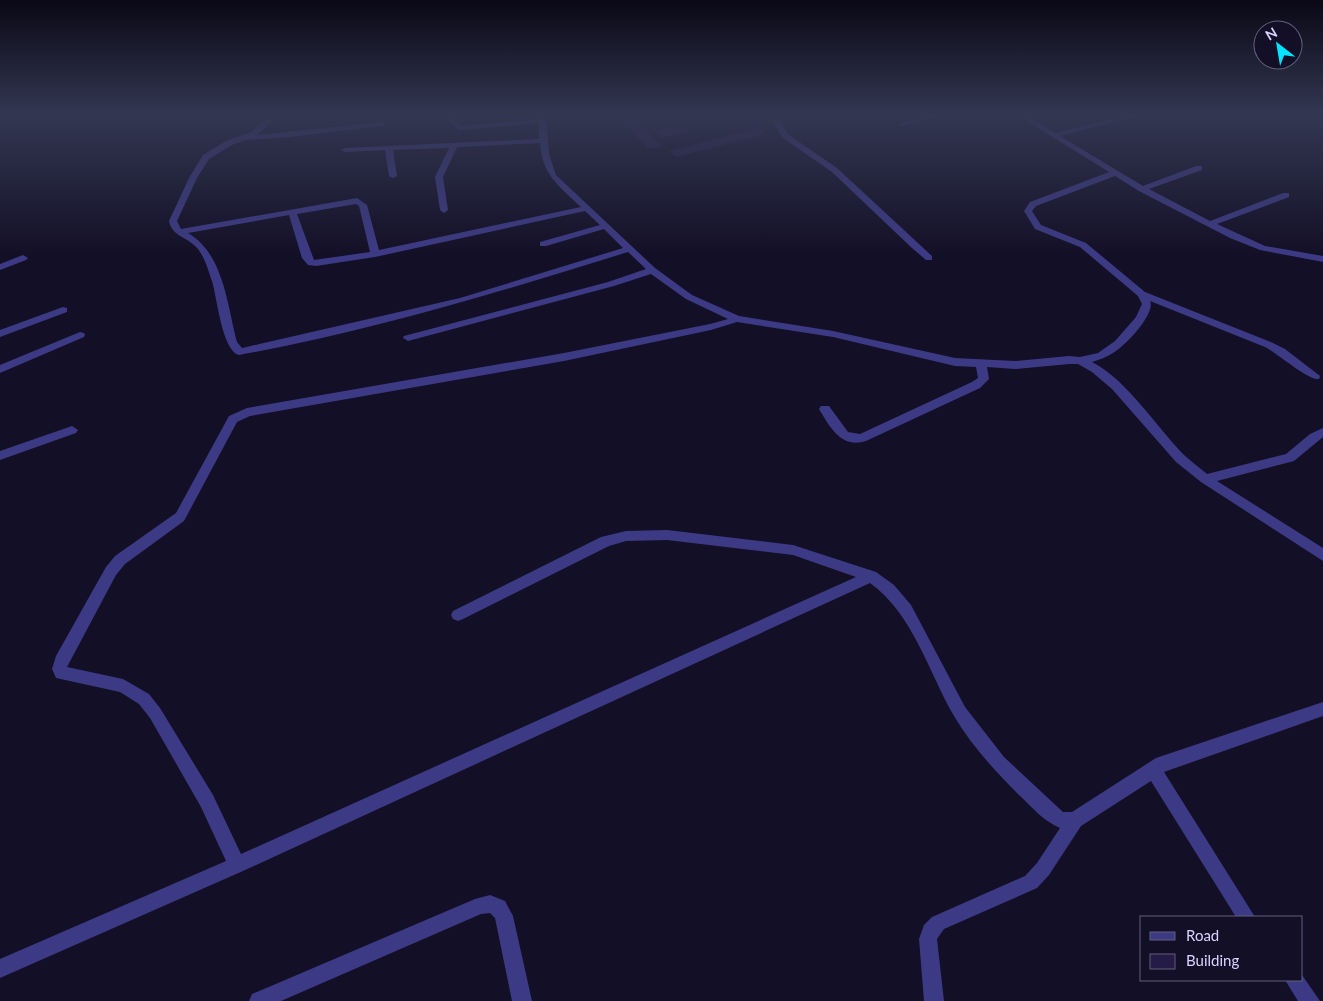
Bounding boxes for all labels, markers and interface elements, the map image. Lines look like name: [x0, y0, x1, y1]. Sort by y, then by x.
north arrow: [1253, 20, 1303, 70]
text: N: [1262, 23, 1280, 43]
legend: [1140, 916, 1303, 981]
text: Road: [1186, 926, 1219, 944]
text: Building: [1186, 951, 1239, 969]

